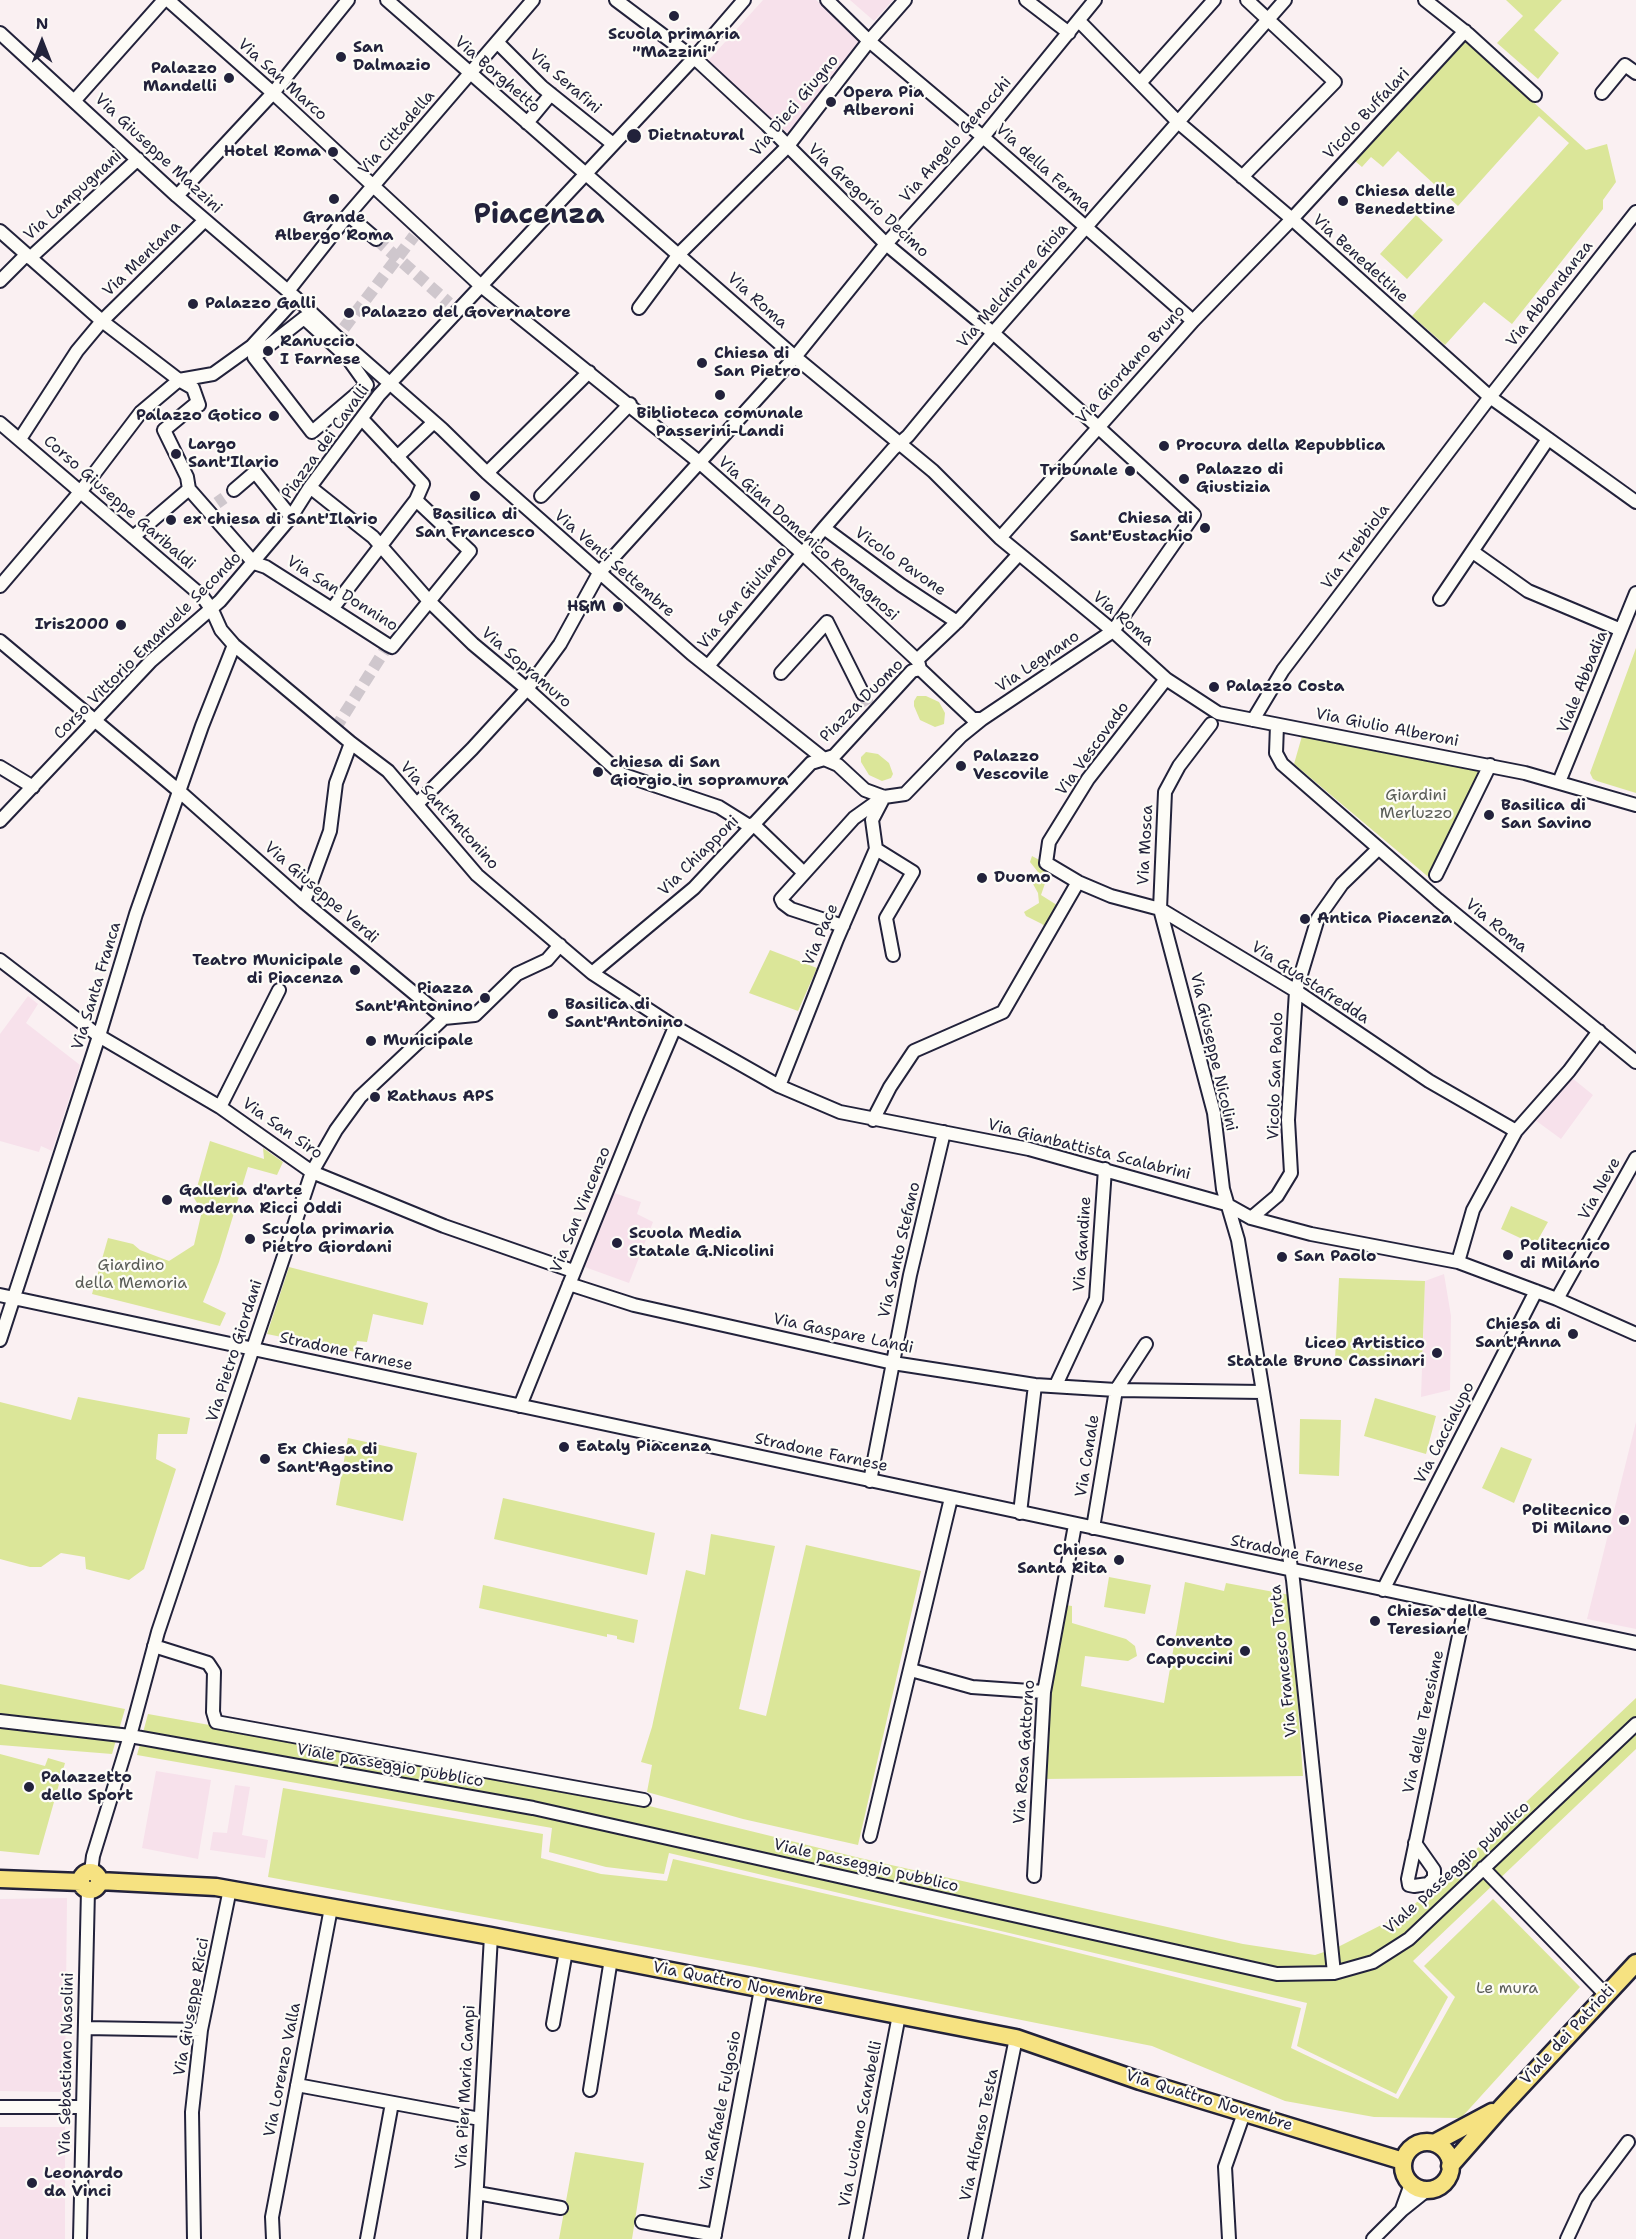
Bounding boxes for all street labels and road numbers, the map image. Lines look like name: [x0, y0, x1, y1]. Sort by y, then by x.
street label: Via Borghetto: [450, 33, 544, 117]
street label: Via San Marco: [233, 35, 331, 125]
street label: Via Serafini: [525, 46, 605, 118]
street label: Via Dieci Giugno: [747, 51, 843, 161]
street label: Vicolo Buffalari: [1320, 64, 1414, 164]
street label: Via Angelo Genocchi: [896, 73, 1016, 207]
street label: Via Cittadella: [355, 87, 439, 179]
street label: Via Giuseppe Mazzini: [90, 90, 226, 218]
street label: Via della Ferma: [991, 120, 1095, 216]
street label: Via Gregorio Decimo: [804, 140, 932, 262]
street label: Via Lampugnani: [20, 147, 126, 245]
street label: Via Benedettine: [1308, 211, 1412, 307]
street label: Via Mentana: [99, 217, 185, 301]
street label: Via Melchiorre Gioia: [954, 220, 1072, 352]
street label: Via Abbondanza: [1503, 237, 1597, 351]
street label: Via Roma: [723, 269, 791, 333]
street label: Via Giordano Bruno: [1073, 302, 1189, 428]
street label: Piazza dei Cavalli: [278, 381, 374, 503]
street label: Corso Giuseppe Garibaldi: [39, 432, 199, 574]
street label: Via Gian Domenico Romagnosi: [714, 453, 902, 625]
street label: Via Trebbiola: [1318, 501, 1394, 593]
street label: Via Venti Settembre: [550, 506, 678, 622]
street label: Vicolo Pavone: [851, 523, 949, 601]
street label: Via San Giuliano: [694, 543, 792, 653]
street label: Corso Vittorio Emanuele Secondo: [50, 548, 246, 744]
street label: Via San Donnino: [283, 552, 401, 636]
street label: Via Roma: [1088, 588, 1158, 650]
street label: Via Sopramuro: [477, 624, 575, 712]
street label: Via Legnano: [993, 627, 1083, 697]
street label: Viale Abbadia: [1554, 628, 1612, 736]
street label: Piazza Duomo: [816, 655, 908, 747]
street label: Via Vescovado: [1052, 698, 1134, 800]
street label: Via Giulio Alberoni: [1314, 705, 1460, 751]
street label: Via Sant'Antonino: [396, 758, 502, 874]
street label: Via Mosca: [1134, 804, 1158, 886]
street label: Via Chiapponi: [655, 812, 743, 900]
street label: Via Giuseppe Verdi: [260, 838, 382, 948]
street label: Via Roma: [1461, 895, 1531, 957]
street label: Via Pace: [799, 901, 843, 969]
street label: Via Santa Franca: [68, 920, 126, 1052]
street label: Via Guastafredda: [1247, 938, 1373, 1028]
street label: Via Giuseppe Nicolini: [1185, 971, 1241, 1133]
street label: Vicolo San Paolo: [1264, 1012, 1288, 1140]
street label: Via San Siro: [238, 1094, 326, 1164]
street label: Via Gianbattista Scalabrini: [985, 1115, 1193, 1185]
street label: Via San Vincenzo: [547, 1144, 615, 1276]
street label: Via Neve: [1575, 1154, 1625, 1224]
street label: Via Santo Stefano: [875, 1180, 925, 1320]
street label: Via Gandine: [1070, 1196, 1096, 1292]
street label: Via Pietro Giordani: [203, 1277, 267, 1425]
street label: Via Gaspare Landi: [771, 1310, 915, 1358]
street label: Stradone Farnese: [278, 1328, 414, 1376]
street label: Via Caccialupo: [1411, 1379, 1479, 1487]
street label: Via Canale: [1072, 1413, 1104, 1499]
street label: Stradone Farnese: [753, 1429, 889, 1477]
street label: Stradone Farnese: [1229, 1531, 1365, 1579]
street label: Via Francesco Torta: [1266, 1584, 1302, 1738]
street label: Via delle Teresiane: [1399, 1649, 1449, 1795]
street label: Via Rosa Gattorno: [1010, 1679, 1040, 1825]
street label: Viale passeggio pubblico: [295, 1740, 485, 1792]
street label: Viale passeggio pubblico: [1380, 1798, 1534, 1938]
street label: Viale passeggio pubblico: [772, 1835, 960, 1897]
street label: Via Giuseppe Ricci: [170, 1936, 214, 2078]
street label: Via Quattro Novembre: [651, 1958, 825, 2010]
street label: Via Sebastiano Nasolini: [56, 1972, 78, 2156]
street label: Viale dei Patrioti: [1517, 1981, 1619, 2089]
street label: Via Lorenzo Valla: [261, 2001, 305, 2139]
street label: Via Pier Maria Campi: [452, 2005, 480, 2169]
street label: Via Raffaele Fulgosio: [696, 2029, 746, 2193]
street label: Via Luciano Scarabelli: [835, 2039, 887, 2209]
street label: Via Quattro Novembre: [1123, 2066, 1295, 2136]
street label: Via Alfonso Testa: [957, 2067, 1003, 2203]

